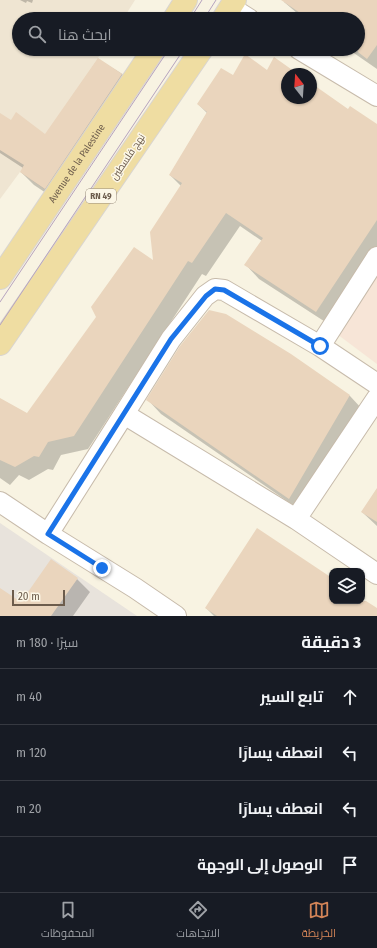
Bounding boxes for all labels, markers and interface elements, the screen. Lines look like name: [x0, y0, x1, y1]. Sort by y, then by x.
search box: [12, 12, 365, 56]
icon: search: [26, 23, 48, 45]
text: ابحث هنا: [58, 26, 112, 44]
north arrow: [281, 68, 317, 104]
street label: Avenue de la Palestine: [46, 122, 108, 205]
street label: نهج فلسطين: [108, 132, 148, 182]
road number: RN 49: [86, 189, 116, 203]
route start: [311, 337, 329, 355]
route end: [93, 559, 111, 577]
map controls: [329, 568, 365, 604]
button: layers: [329, 568, 365, 604]
scale bar: [12, 588, 65, 607]
text: 20 m: [18, 590, 40, 603]
text: 3 دقيقة: [301, 632, 361, 653]
text: سيرًا · 180 m: [16, 635, 78, 650]
icon: ahead: [339, 686, 361, 708]
text: تابع السير: [260, 688, 323, 706]
text: 40 m: [16, 689, 42, 704]
icon: left: [339, 742, 361, 764]
text: انعطف يسارًا: [238, 744, 323, 762]
text: 120 m: [16, 745, 47, 760]
icon: left: [339, 798, 361, 820]
text: انعطف يسارًا: [238, 800, 323, 818]
text: 20 m: [16, 801, 42, 816]
icon: arrive: [339, 854, 361, 876]
text: الوصول إلى الوجهة: [197, 856, 323, 874]
tab: المحفوظات: [41, 899, 94, 943]
tab: الاتجاهات: [176, 899, 220, 943]
tab: الخريطة: [302, 899, 336, 943]

